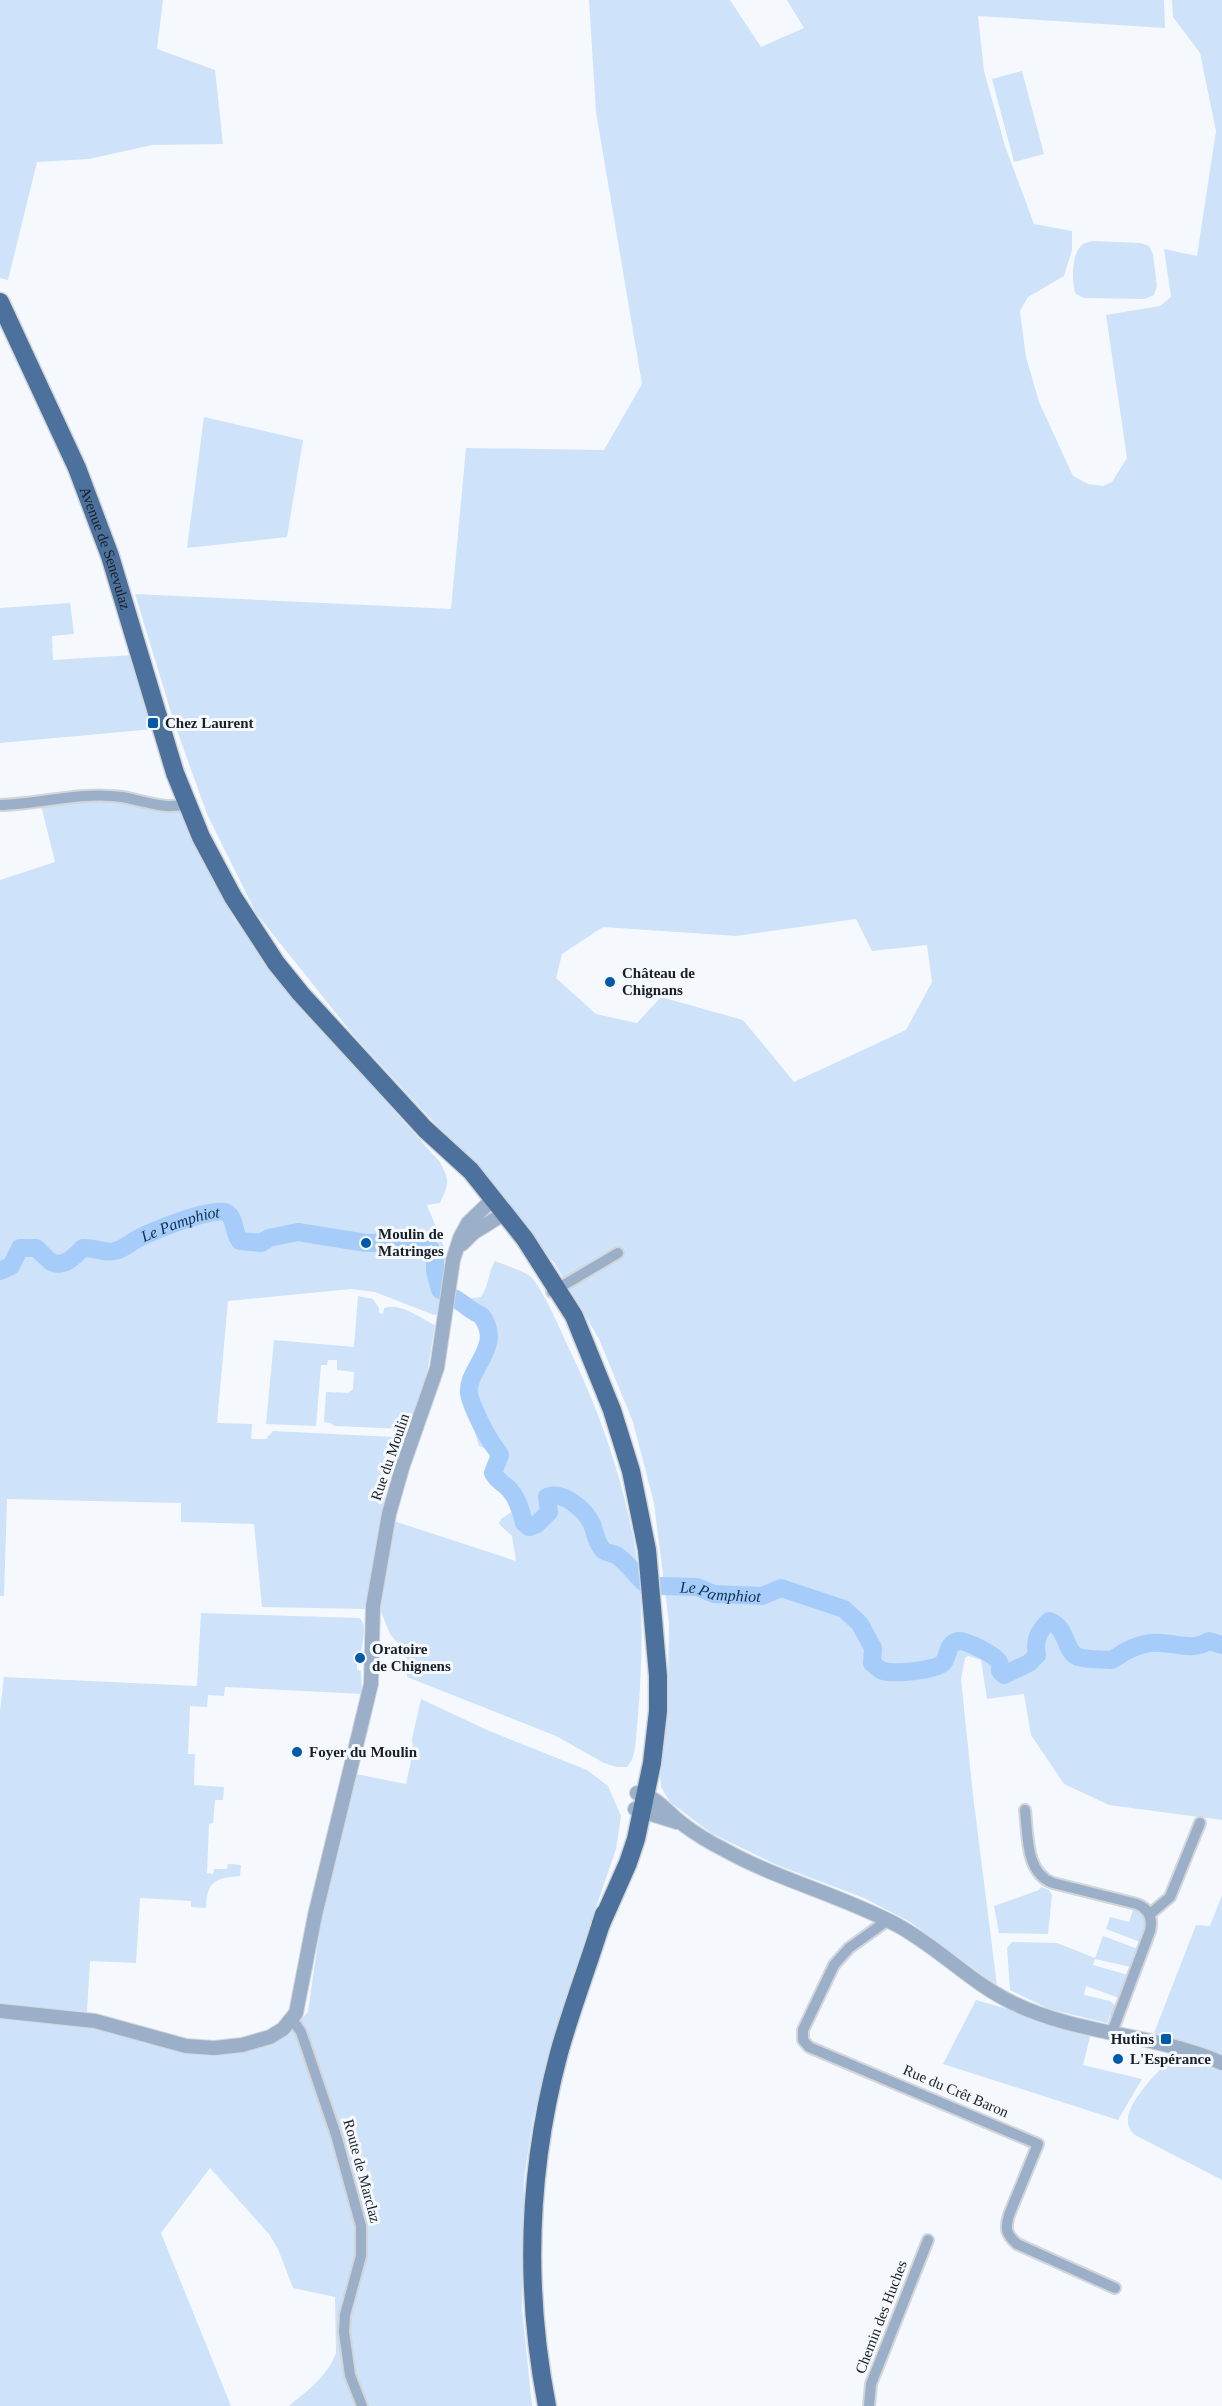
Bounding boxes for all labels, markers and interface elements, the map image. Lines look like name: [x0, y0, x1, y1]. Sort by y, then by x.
street label: Avenue de Senevulaz: [77, 484, 134, 612]
place label: Chez Laurent: [165, 715, 253, 731]
marker: Chez Laurent: [146, 716, 160, 730]
place label: Château de Chignans: [622, 965, 695, 998]
marker: Château de Chignans: [603, 975, 617, 989]
water label: Le Pamphiot: [137, 1203, 221, 1245]
place label: Moulin de Matringes: [378, 1226, 444, 1259]
marker: Moulin de Matringes: [359, 1236, 373, 1250]
street label: Rue du Moulin: [368, 1411, 413, 1503]
water label: Le Pamphiot: [679, 1578, 762, 1604]
place label: Oratoire de Chignens: [372, 1641, 451, 1674]
marker: Oratoire de Chignens: [353, 1651, 367, 1665]
place label: Foyer du Moulin: [309, 1744, 418, 1760]
marker: Foyer du Moulin: [290, 1745, 304, 1759]
place label: Hutins: [1111, 2031, 1154, 2047]
marker: Hutins: [1159, 2032, 1173, 2046]
place label: L'Espérance: [1130, 2051, 1211, 2067]
marker: L'Espérance: [1111, 2052, 1125, 2066]
street label: Rue du Crêt Baron: [901, 2062, 1012, 2121]
street label: Route de Marclaz: [340, 2117, 384, 2225]
street label: Chemin des Huches: [852, 2258, 910, 2376]

